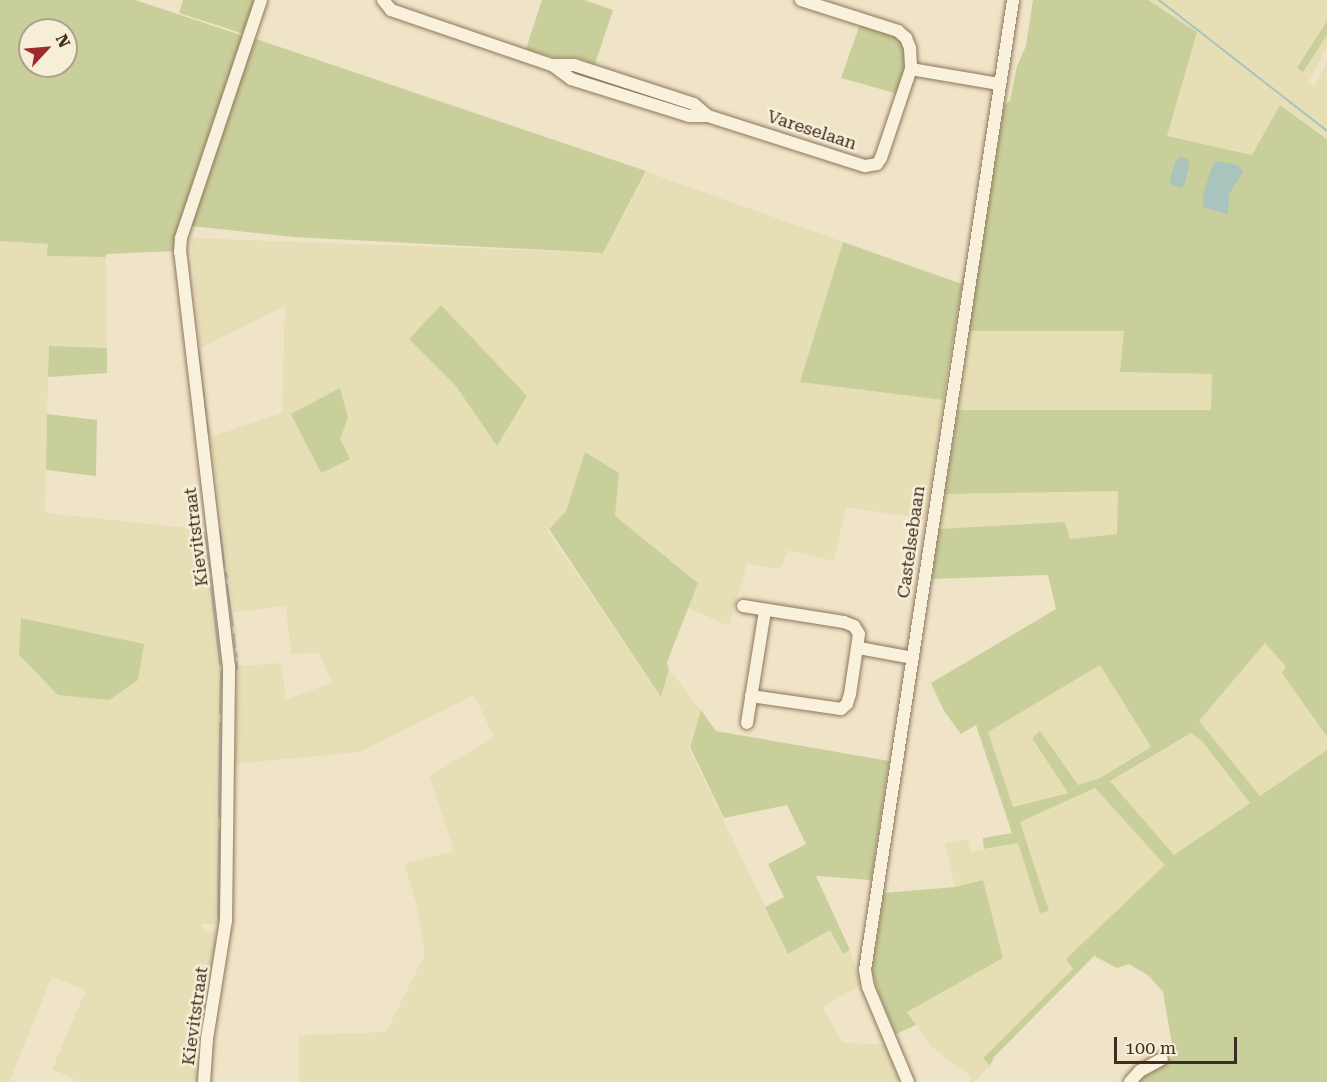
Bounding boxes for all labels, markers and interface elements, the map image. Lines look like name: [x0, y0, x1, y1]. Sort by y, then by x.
north arrow: [18, 18, 78, 78]
text: N: [52, 31, 74, 50]
street label: Vareselaan: [764, 105, 860, 155]
street label: Castelsebaan: [892, 484, 930, 600]
street label: Kievitstraat: [179, 486, 213, 588]
street label: Kievitstraat: [177, 965, 213, 1067]
scale bar: [1117, 1025, 1240, 1063]
text: 100 m: [1125, 1037, 1176, 1058]

